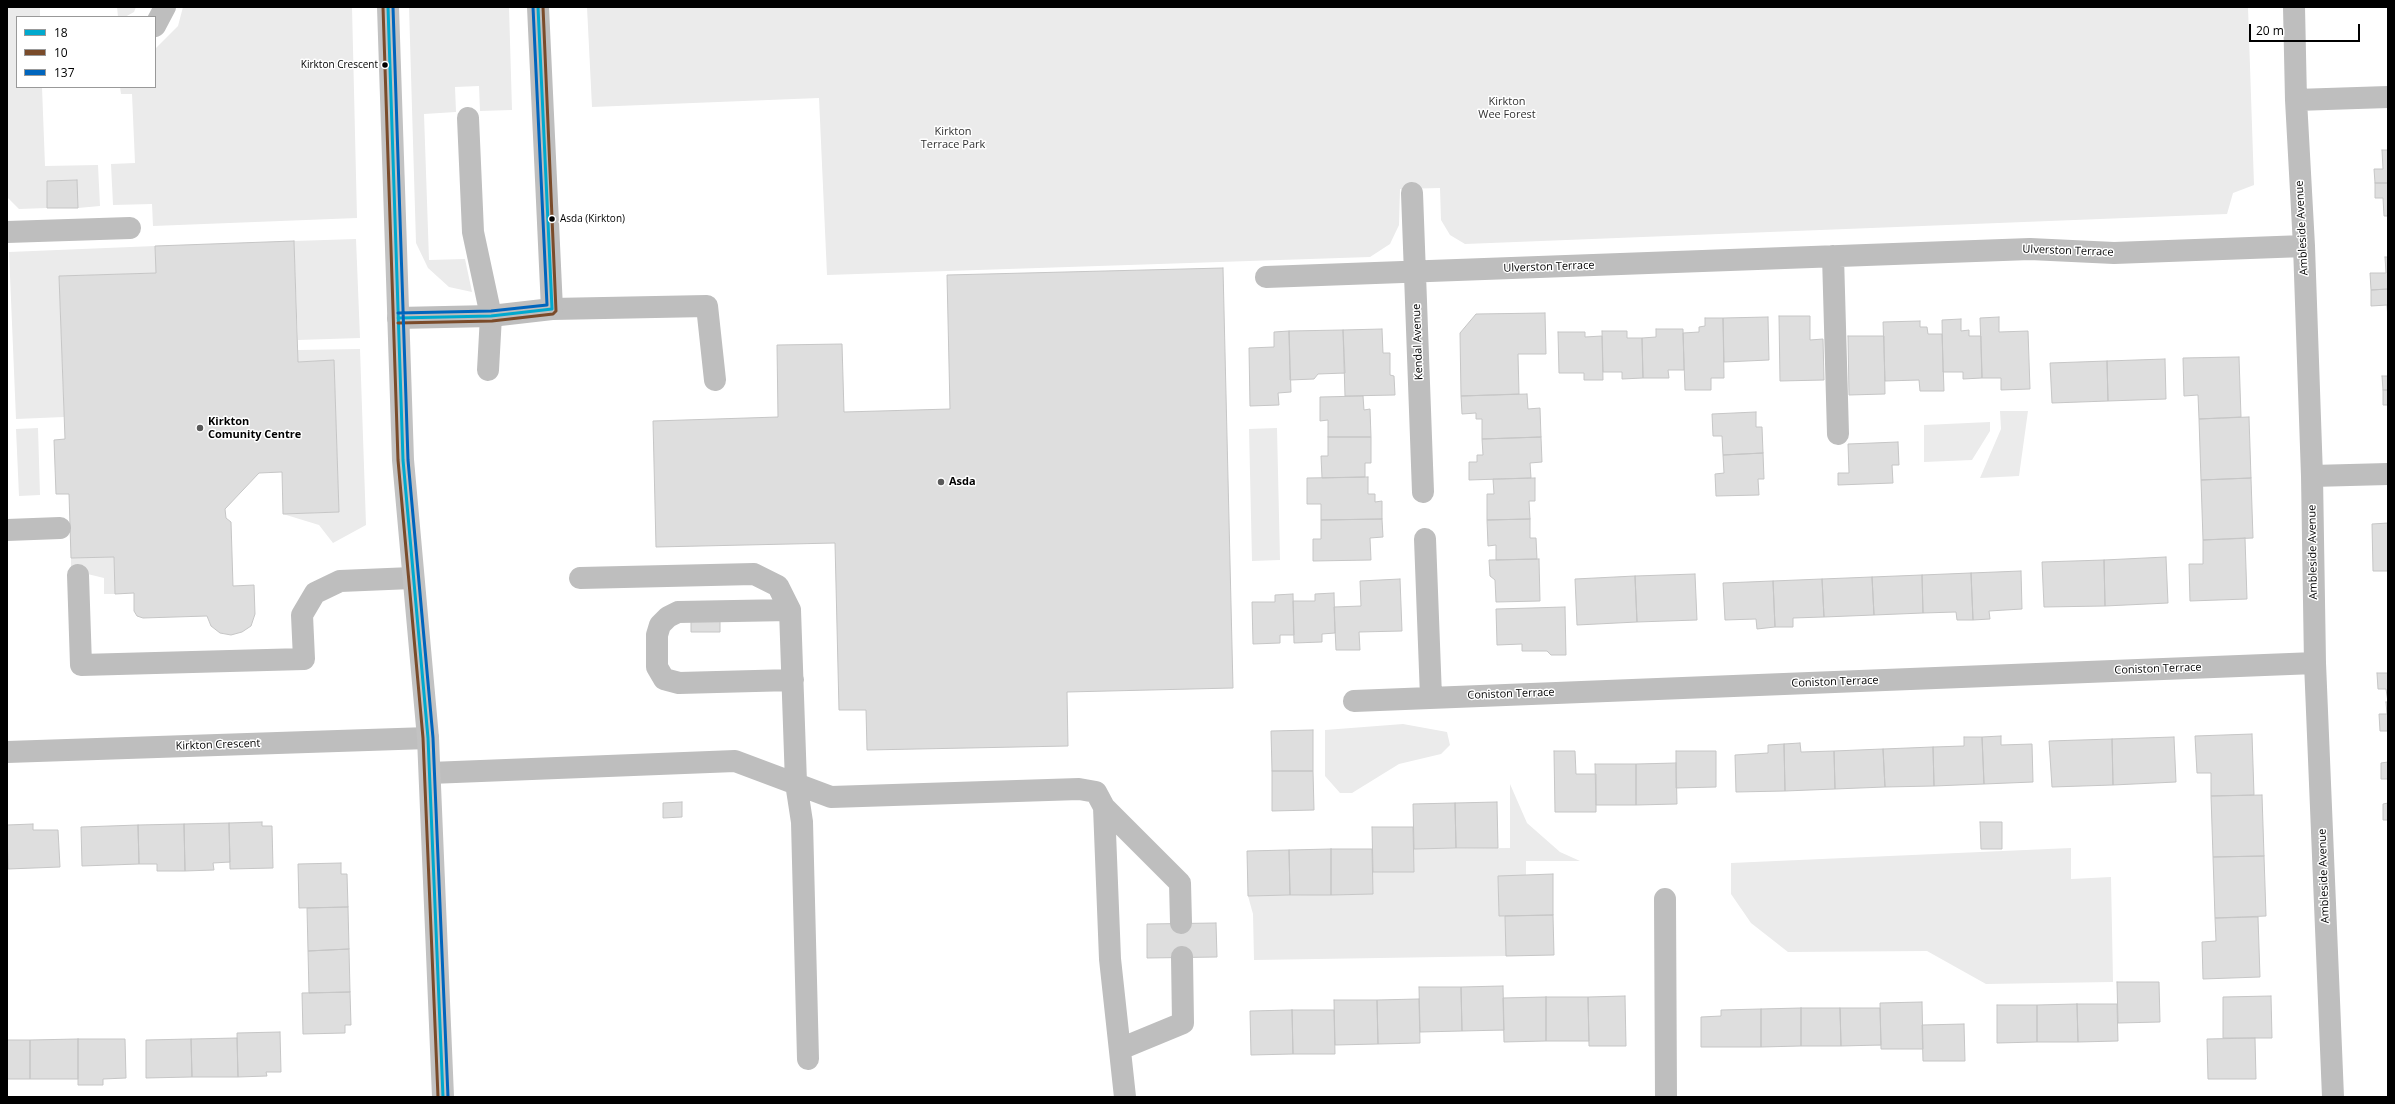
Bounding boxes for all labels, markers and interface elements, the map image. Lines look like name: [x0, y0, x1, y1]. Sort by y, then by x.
legend: [16, 16, 156, 88]
scale bar: [2251, 16, 2362, 42]
text: 20 m: [2256, 22, 2284, 39]
text: 18: [54, 24, 68, 41]
text: 10: [54, 44, 68, 61]
place label: Kirkton Crescent: [301, 59, 378, 71]
marker: Kirkton Crescent: [380, 60, 390, 70]
text: 137: [54, 64, 75, 81]
park label: Kirkton Wee Forest: [1478, 95, 1536, 121]
park label: Kirkton Terrace Park: [921, 125, 985, 151]
street label: Ambleside Avenue: [2293, 180, 2311, 276]
place label: Asda (Kirkton): [560, 213, 625, 225]
marker: Asda (Kirkton): [547, 214, 557, 224]
street label: Ulverston Terrace: [2022, 243, 2114, 259]
street label: Ulverston Terrace: [1503, 259, 1595, 275]
street label: Kendal Avenue: [1410, 304, 1426, 380]
place label: Kirkton Comunity Centre: [208, 415, 301, 441]
marker: Kirkton Comunity Centre: [195, 423, 205, 433]
place label: Asda: [949, 475, 976, 489]
marker: Asda: [936, 477, 946, 487]
street label: Ambleside Avenue: [2306, 504, 2320, 600]
street label: Coniston Terrace: [2114, 661, 2202, 677]
street label: Coniston Terrace: [1791, 674, 1879, 690]
street label: Coniston Terrace: [1467, 686, 1555, 702]
street label: Kirkton Crescent: [175, 737, 261, 753]
street label: Ambleside Avenue: [2316, 828, 2332, 924]

